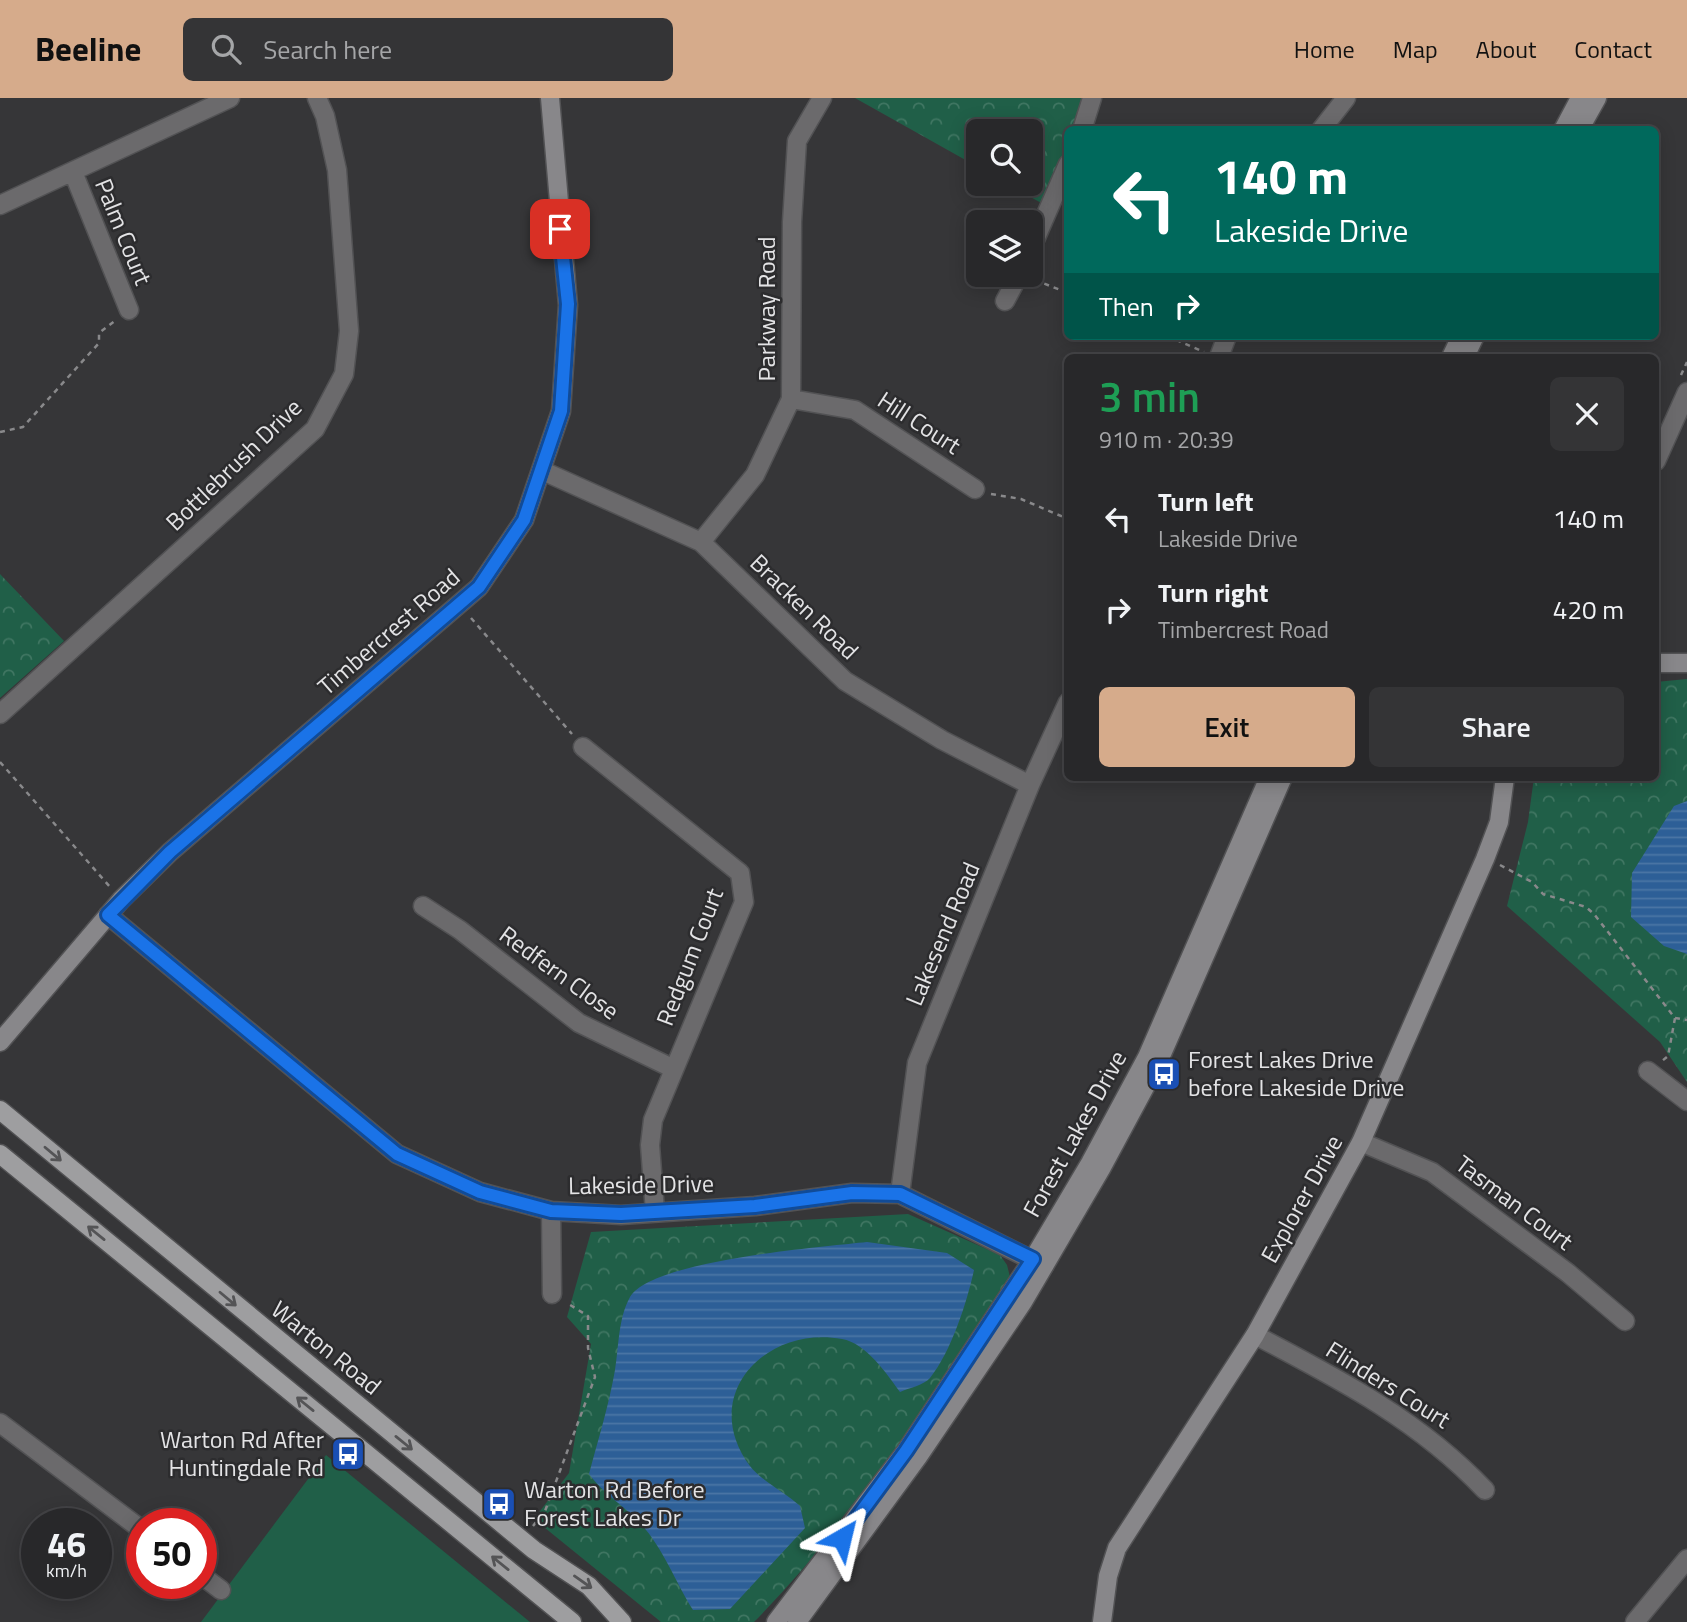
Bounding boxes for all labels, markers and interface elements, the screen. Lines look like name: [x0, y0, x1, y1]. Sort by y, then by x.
search box: [183, 18, 673, 81]
text: Beeline: [35, 24, 141, 74]
icon: search: [207, 30, 245, 68]
text: Search here: [263, 30, 392, 69]
text: Home: [1294, 31, 1355, 67]
text: Map: [1393, 31, 1438, 67]
text: About: [1476, 31, 1536, 67]
text: Contact: [1574, 31, 1652, 67]
map controls: [966, 119, 1043, 287]
button: search: [966, 119, 1043, 196]
text: 140 m: [1214, 138, 1348, 213]
icon: left: [1099, 154, 1190, 245]
street label: Palm Court: [86, 173, 162, 291]
pin: [530, 199, 590, 259]
text: Lakeside Drive: [1214, 206, 1408, 254]
icon: arrive: [541, 210, 579, 248]
button: layers: [966, 210, 1043, 287]
street label: Parkway Road: [748, 237, 784, 381]
text: Then: [1099, 287, 1154, 326]
icon: right: [1168, 287, 1206, 325]
text: 3 min: [1099, 364, 1200, 428]
button: close: [1550, 377, 1624, 451]
street label: Hill Court: [871, 382, 969, 463]
street label: Bottlebrush Drive: [157, 390, 310, 539]
text: 910 m · 20:39: [1099, 422, 1234, 457]
text: Turn left: [1158, 482, 1253, 521]
text: 140 m: [1553, 499, 1624, 538]
icon: left: [1099, 500, 1137, 538]
text: Lakeside Drive: [1158, 521, 1298, 556]
street label: Bracken Road: [742, 545, 867, 668]
street label: Timbercrest Road: [309, 559, 467, 703]
text: Turn right: [1158, 573, 1269, 612]
text: 420 m: [1553, 590, 1624, 629]
icon: right: [1099, 591, 1137, 629]
text: Timbercrest Road: [1158, 612, 1329, 647]
button: Exit: [1099, 687, 1355, 767]
button: Share: [1369, 687, 1624, 767]
street label: Lakesend Road: [896, 856, 989, 1011]
street label: Redgum Court: [646, 882, 732, 1031]
street label: Redfern Close: [492, 916, 627, 1028]
place label: Forest Lakes Drive before Lakeside Drive: [1188, 1041, 1404, 1105]
street label: Forest Lakes Drive: [1013, 1044, 1135, 1223]
bus stop icon: Forest Lakes Drive before Lakeside Drive: [1145, 1055, 1183, 1093]
street label: Explorer Drive: [1251, 1128, 1351, 1269]
one-way arrow: [43, 1146, 61, 1162]
street label: Tasman Court: [1448, 1146, 1581, 1259]
street label: Lakeside Drive: [568, 1165, 714, 1203]
one-way arrow: [87, 1226, 105, 1241]
one-way arrow: [219, 1291, 237, 1307]
street label: Warton Road: [264, 1292, 389, 1403]
street label: Flinders Court: [1319, 1332, 1458, 1437]
one-way arrow: [296, 1396, 314, 1412]
place label: Warton Rd After Huntingdale Rd: [160, 1421, 324, 1485]
bus stop icon: Warton Rd After Huntingdale Rd: [329, 1435, 367, 1473]
one-way arrow: [394, 1436, 412, 1451]
place label: Warton Rd Before Forest Lakes Dr: [524, 1471, 705, 1535]
bus stop icon: Warton Rd Before Forest Lakes Dr: [480, 1485, 518, 1523]
position arrow: [805, 1501, 879, 1575]
speed limit sign: 50: [126, 1508, 217, 1599]
text: 46: [47, 1517, 86, 1571]
one-way arrow: [491, 1556, 509, 1571]
text: km/h: [46, 1557, 87, 1584]
one-way arrow: [573, 1575, 592, 1589]

